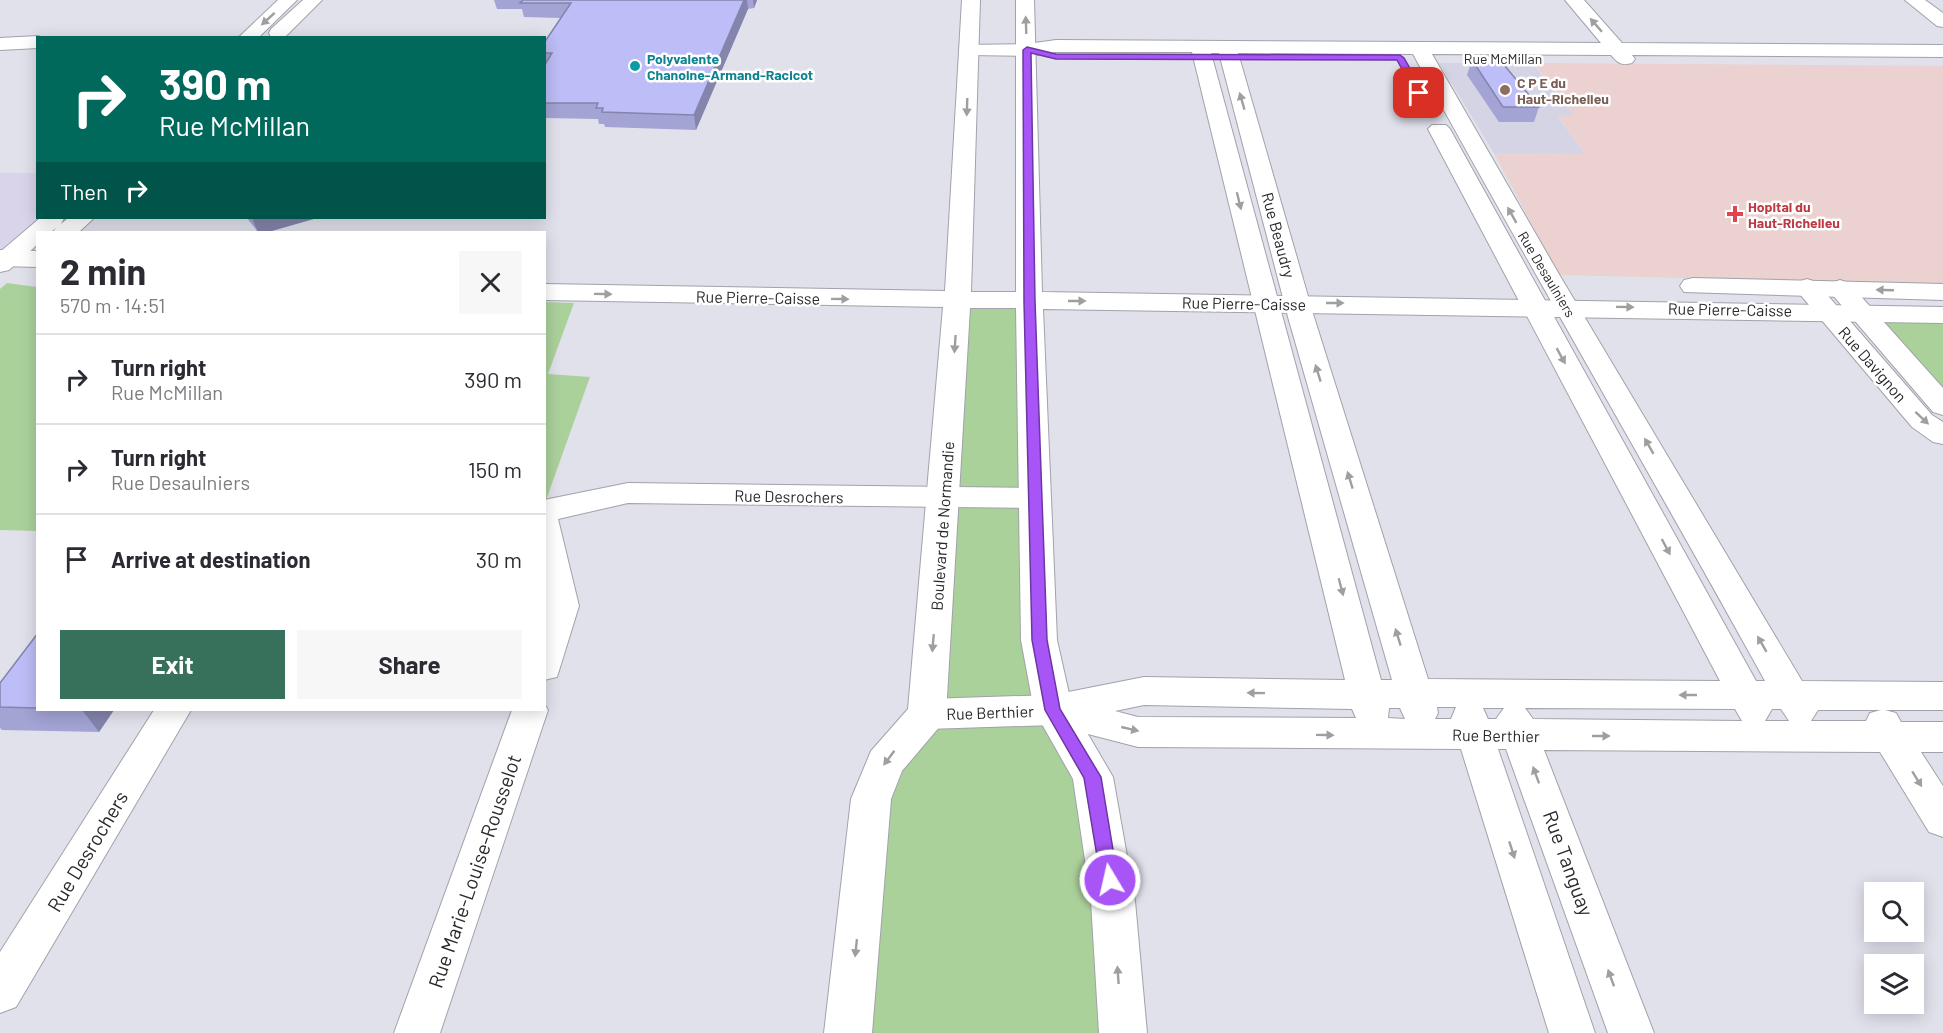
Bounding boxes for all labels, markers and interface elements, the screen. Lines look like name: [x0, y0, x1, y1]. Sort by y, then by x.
one-way arrow: [260, 12, 275, 26]
one-way arrow: [1021, 15, 1031, 34]
one-way arrow: [1590, 18, 1603, 33]
place label: Polyvalente Chanoine-Armand-Racicot: [647, 50, 813, 83]
street label: Rue McMillan: [1464, 50, 1542, 67]
text: 390 m: [159, 58, 271, 108]
marker: Polyvalente Chanoine-Armand-Racicot: [628, 59, 642, 73]
icon: right: [60, 60, 138, 138]
pin: [1393, 67, 1444, 118]
place label: C P E du Haut-Richelieu: [1517, 74, 1609, 107]
icon: arrive: [1402, 76, 1435, 109]
marker: C P E du Haut-Richelieu: [1498, 83, 1512, 97]
one-way arrow: [1237, 92, 1246, 110]
one-way arrow: [962, 98, 971, 117]
text: Rue McMillan: [159, 109, 310, 141]
icon: right: [120, 174, 153, 207]
text: Then: [60, 178, 108, 204]
street label: Rue Beaudry: [1258, 190, 1300, 280]
one-way arrow: [1235, 192, 1244, 210]
place label: Hopital du Haut-Richelieu: [1748, 198, 1840, 231]
marker: Hopital du Haut-Richelieu: [1726, 205, 1744, 223]
one-way arrow: [1507, 206, 1517, 223]
street label: Rue Desaulniers: [1515, 228, 1579, 320]
text: 2 min: [60, 249, 146, 292]
button: close: [459, 251, 522, 314]
one-way arrow: [1875, 285, 1894, 294]
street label: Rue Pierre-Caisse: [696, 286, 820, 308]
one-way arrow: [593, 289, 612, 299]
street label: Rue Pierre-Caisse: [1182, 292, 1306, 314]
text: 570 m · 14:51: [60, 293, 165, 317]
one-way arrow: [830, 294, 849, 304]
one-way arrow: [1067, 296, 1086, 306]
one-way arrow: [1325, 298, 1344, 308]
street label: Rue Pierre-Caisse: [1668, 298, 1792, 320]
one-way arrow: [1615, 302, 1634, 312]
street label: Rue Davignon: [1835, 322, 1911, 406]
one-way arrow: [950, 335, 959, 354]
one-way arrow: [1556, 348, 1567, 364]
text: Turn right: [111, 354, 206, 380]
icon: right: [60, 363, 93, 396]
one-way arrow: [1313, 364, 1322, 382]
text: 390 m: [464, 366, 522, 392]
text: Rue McMillan: [111, 380, 223, 404]
one-way arrow: [1914, 411, 1929, 425]
one-way arrow: [1643, 438, 1654, 454]
street label: Boulevard de Normandie: [927, 441, 957, 611]
text: Turn right: [111, 444, 206, 470]
icon: right: [60, 453, 93, 486]
text: 150 m: [468, 456, 522, 482]
text: Rue Desaulniers: [111, 470, 250, 494]
one-way arrow: [1345, 471, 1354, 489]
street label: Rue Desrochers: [734, 486, 844, 506]
one-way arrow: [1661, 538, 1671, 555]
icon: arrive: [60, 543, 93, 576]
text: Arrive at destination: [111, 546, 310, 572]
text: 30 m: [476, 546, 522, 572]
one-way arrow: [1336, 577, 1346, 596]
one-way arrow: [1393, 627, 1402, 645]
button: Exit: [60, 630, 285, 699]
button: Share: [297, 630, 522, 699]
one-way arrow: [928, 634, 938, 653]
one-way arrow: [1757, 635, 1767, 652]
one-way arrow: [1246, 688, 1265, 698]
one-way arrow: [1679, 690, 1698, 700]
street label: Rue Berthier: [946, 701, 1034, 723]
one-way arrow: [1121, 725, 1139, 735]
street label: Rue Berthier: [1452, 725, 1540, 745]
one-way arrow: [1315, 730, 1334, 739]
one-way arrow: [1591, 731, 1610, 741]
street label: Rue Marie-Louise-Rousselot: [423, 751, 525, 991]
one-way arrow: [884, 751, 896, 766]
one-way arrow: [1531, 766, 1541, 784]
one-way arrow: [1912, 771, 1923, 787]
street label: Rue Desrochers: [42, 786, 132, 916]
street label: Rue Tanguay: [1539, 807, 1599, 919]
one-way arrow: [1507, 841, 1517, 859]
position arrow: [1078, 848, 1142, 912]
map controls: [1864, 882, 1924, 1014]
button: search: [1864, 882, 1924, 942]
one-way arrow: [851, 939, 861, 958]
button: layers: [1864, 954, 1924, 1014]
one-way arrow: [1113, 965, 1123, 984]
one-way arrow: [1606, 969, 1615, 987]

